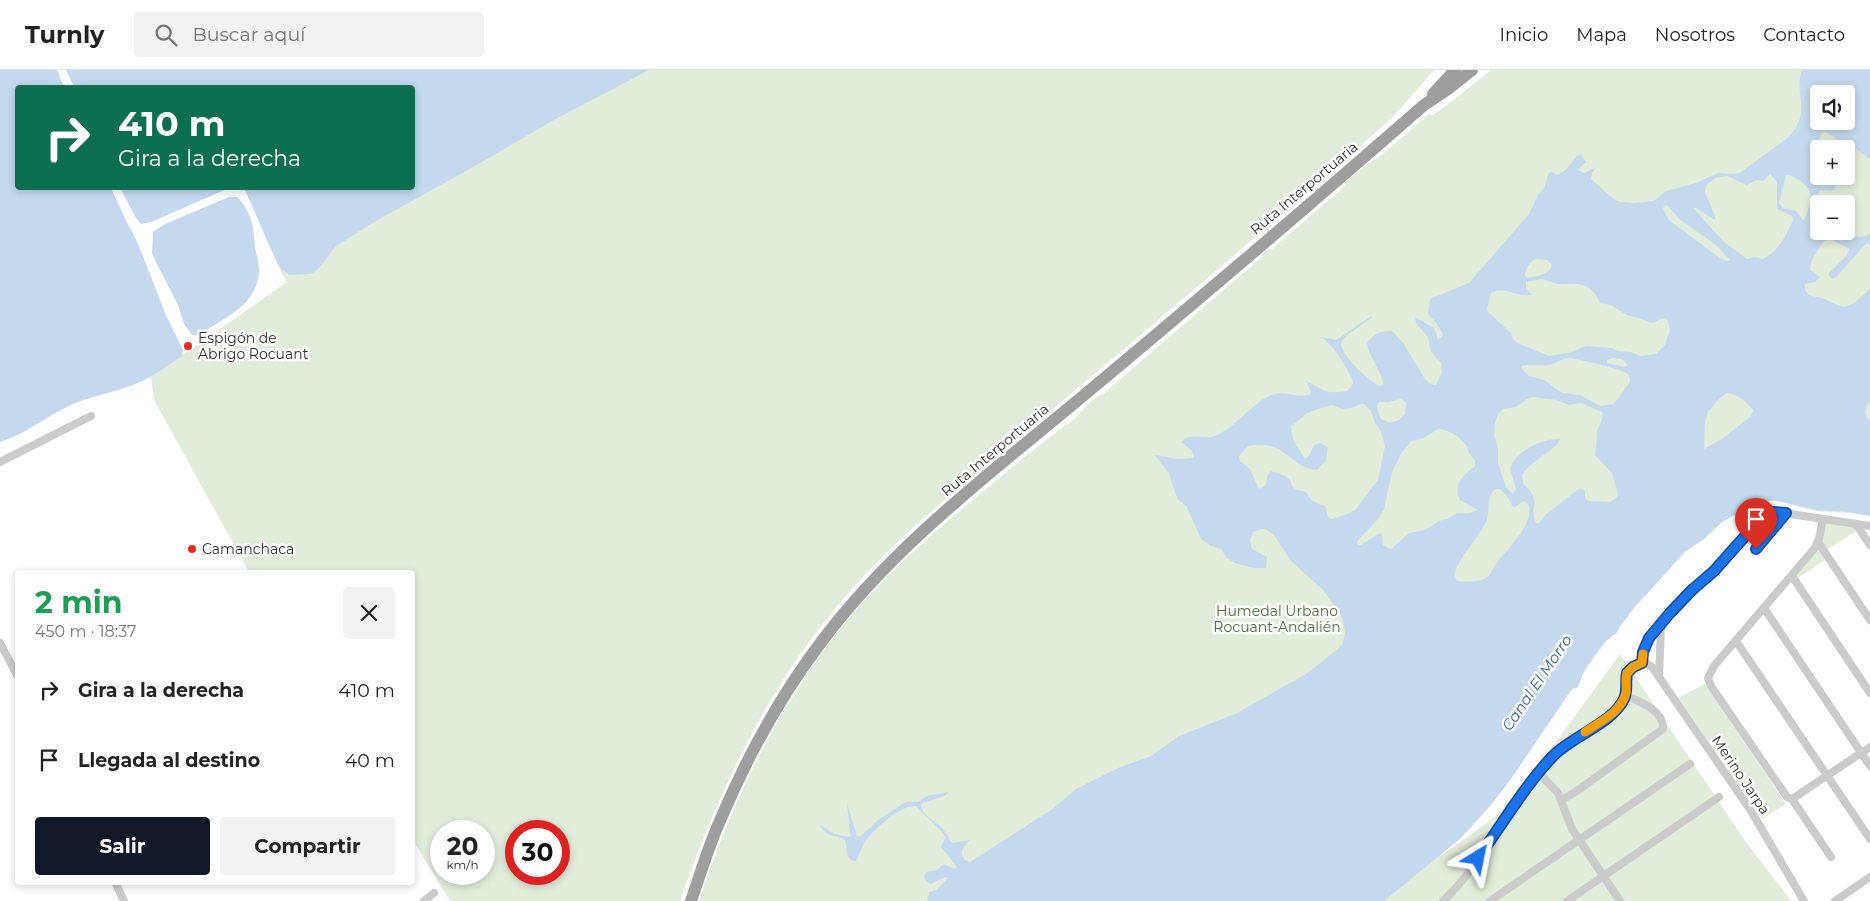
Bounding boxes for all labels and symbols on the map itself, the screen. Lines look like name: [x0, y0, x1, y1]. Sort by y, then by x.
street label: Ruta Interportuaria: [1247, 138, 1361, 238]
place label: Espigón de Abrigo Rocuant: [198, 329, 309, 363]
marker: Espigón de Abrigo Rocuant: [182, 340, 194, 352]
street label: Ruta Interportuaria: [938, 400, 1052, 500]
pin: [1735, 498, 1777, 549]
place label: Camanchaca: [202, 540, 294, 558]
marker: Camanchaca: [186, 543, 198, 555]
park label: Humedal Urbano Rocuant-Andalién: [1213, 602, 1341, 636]
water label: Canal El Morro: [1497, 631, 1576, 734]
street label: Merino Jarpa: [1708, 732, 1774, 818]
speed limit sign: 30: [505, 820, 570, 885]
position arrow: [1451, 831, 1503, 883]

